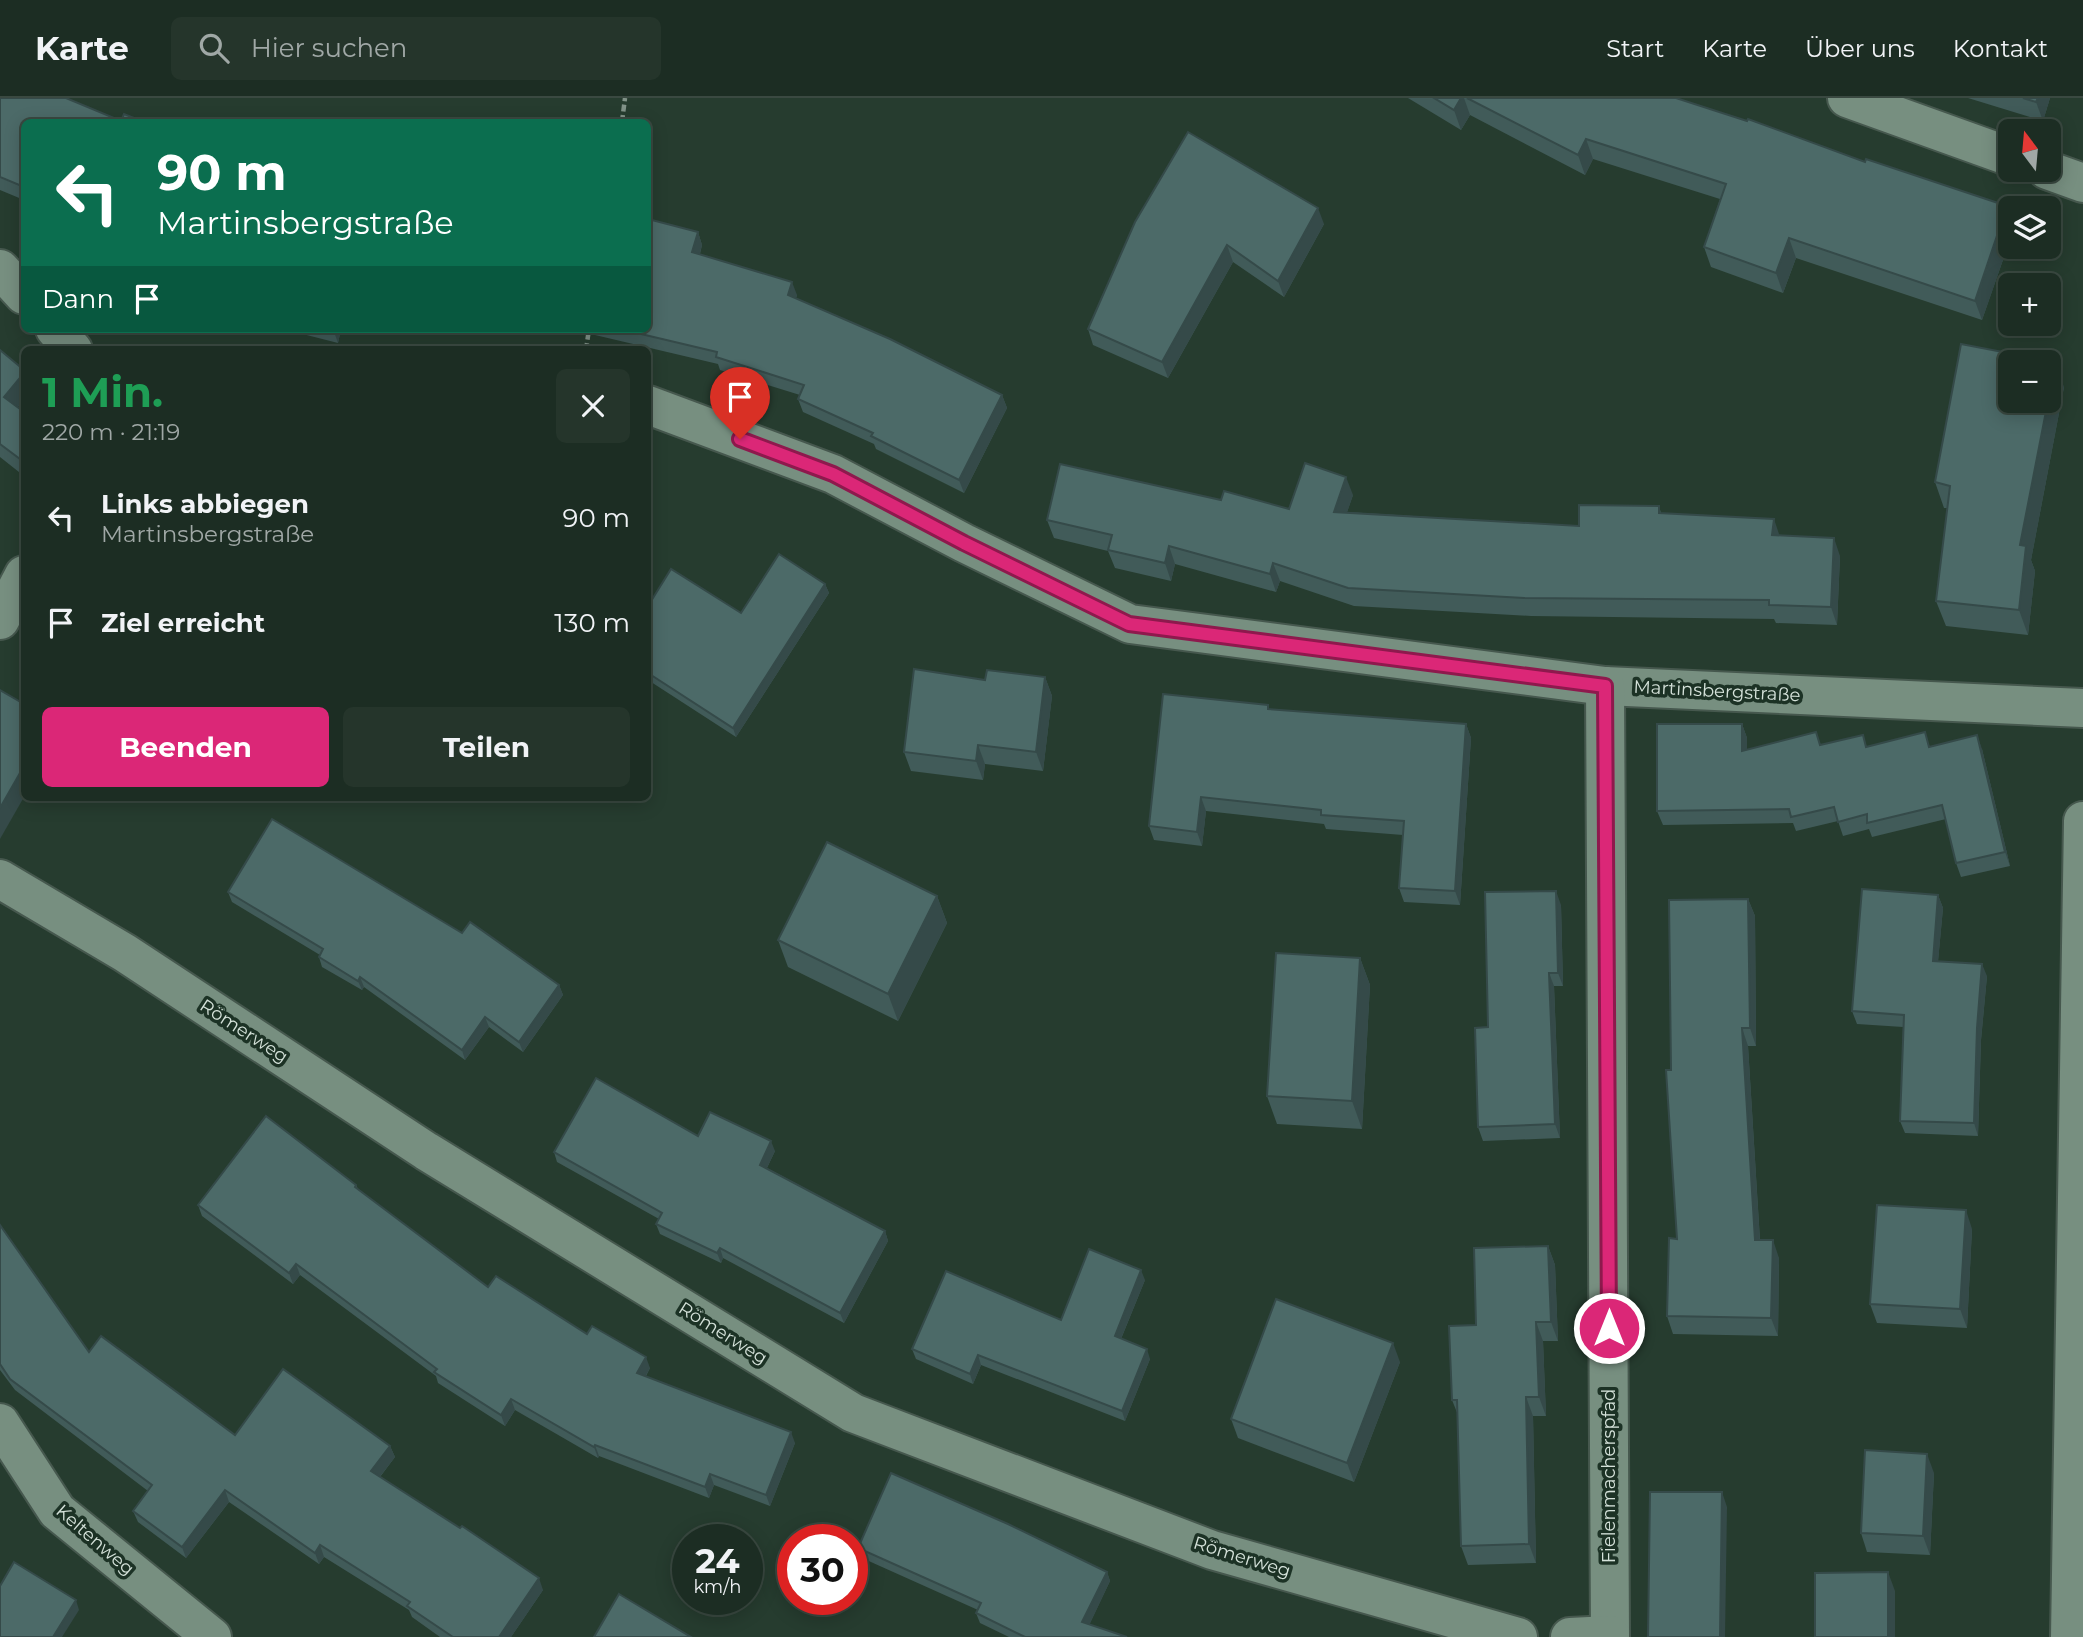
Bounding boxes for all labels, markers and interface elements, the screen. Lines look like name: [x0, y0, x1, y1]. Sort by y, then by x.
search box: [171, 17, 661, 80]
text: Karte: [35, 28, 129, 68]
icon: search: [195, 29, 233, 67]
text: Hier suchen: [251, 32, 407, 64]
text: Start: [1606, 34, 1664, 63]
text: Karte: [1702, 34, 1767, 63]
text: Über uns: [1805, 34, 1915, 63]
text: Kontakt: [1953, 34, 2048, 63]
north arrow: [1998, 119, 2062, 182]
map controls: [1998, 119, 2061, 413]
text: 90 m: [157, 143, 287, 202]
icon: left: [42, 147, 133, 238]
button: layers: [1998, 196, 2061, 259]
text: Martinsbergstraße: [157, 203, 454, 242]
button: +: [1998, 273, 2061, 336]
icon: arrive: [128, 280, 166, 318]
text: Dann: [42, 283, 114, 315]
button: −: [1998, 350, 2061, 413]
text: 1 Min.: [42, 366, 163, 418]
pin: [710, 367, 770, 439]
button: close: [556, 369, 630, 443]
icon: arrive: [721, 378, 759, 416]
text: 220 m · 21:19: [42, 418, 180, 446]
text: Links abbiegen: [101, 488, 309, 520]
icon: left: [42, 499, 80, 537]
text: 90 m: [563, 502, 630, 534]
text: Martinsbergstraße: [101, 520, 314, 548]
icon: arrive: [42, 604, 80, 642]
text: Ziel erreicht: [101, 607, 265, 639]
text: 130 m: [554, 607, 630, 639]
street label: Martinsbergstraße: [1633, 676, 1801, 706]
button: Beenden: [42, 707, 329, 787]
button: Teilen: [343, 707, 630, 787]
street label: Römerweg: [196, 994, 292, 1068]
position arrow: [1572, 1291, 1646, 1365]
street label: Römerweg: [675, 1297, 771, 1369]
street label: Fielenmacherspfad: [1598, 1389, 1620, 1563]
street label: Keltenweg: [51, 1500, 139, 1580]
speed limit sign: 30: [777, 1524, 868, 1615]
street label: Römerweg: [1191, 1532, 1293, 1582]
text: 24: [695, 1539, 740, 1582]
text: km/h: [693, 1576, 742, 1598]

